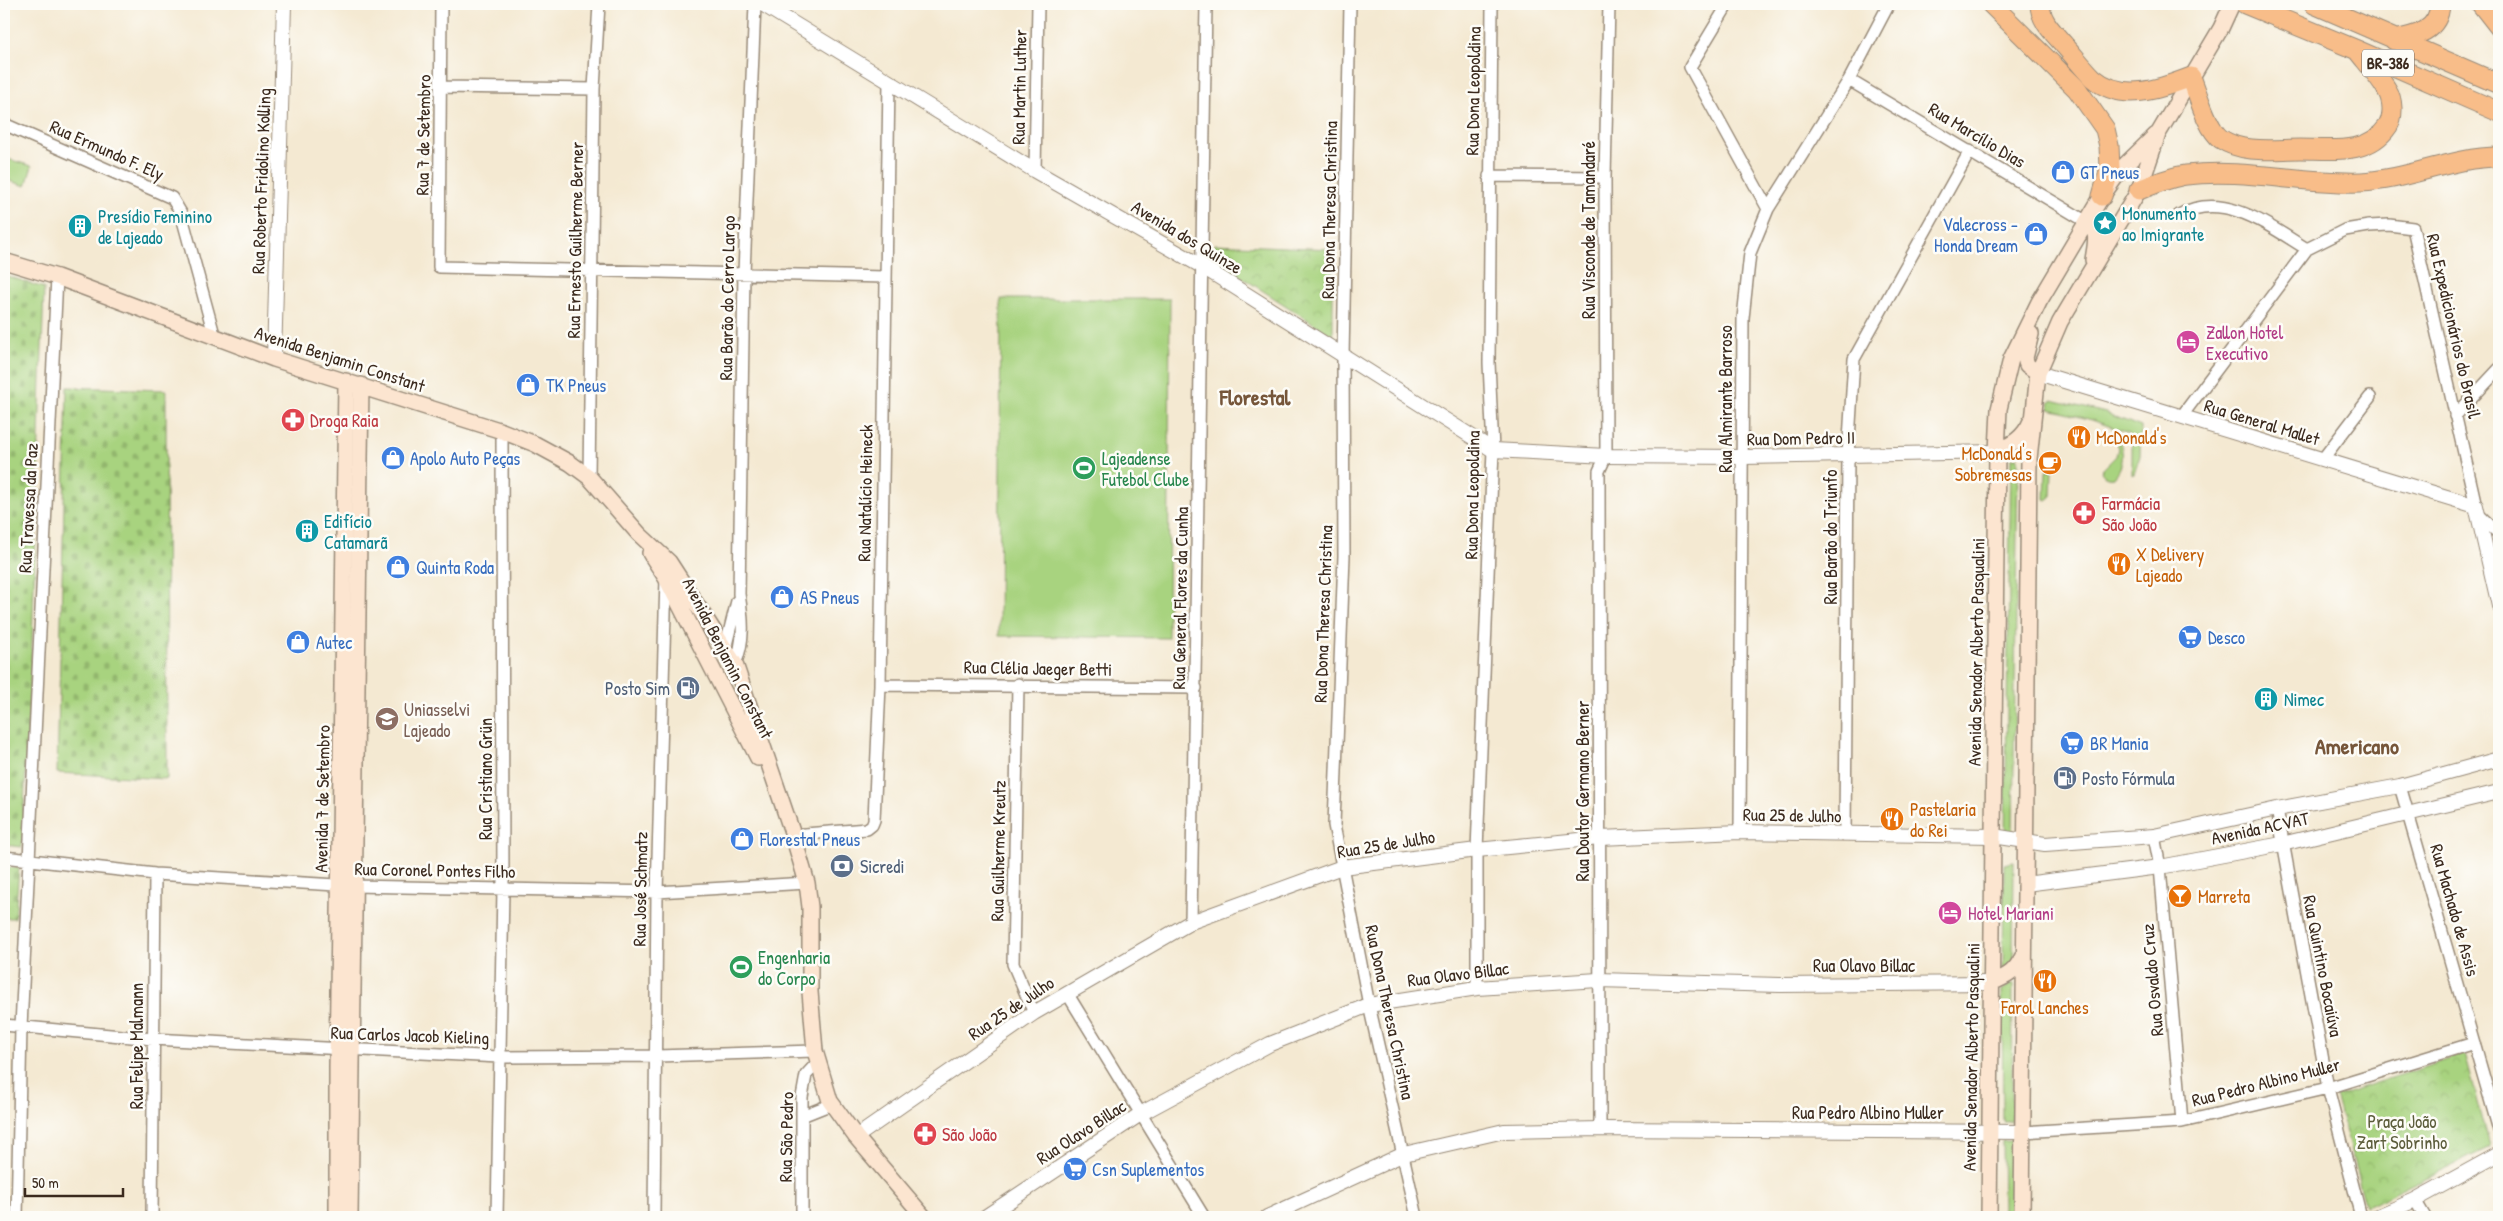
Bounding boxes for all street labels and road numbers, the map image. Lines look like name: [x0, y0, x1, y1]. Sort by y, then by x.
street label: Rua Dona Leopoldina: [1459, 26, 1487, 156]
street label: Rua Martin Luther: [1005, 29, 1033, 145]
road number: BR-386: [2362, 49, 2414, 76]
street label: Rua 7 de Setembro: [409, 75, 437, 195]
street label: Rua Roberto Fridolino Kolling: [245, 88, 277, 274]
street label: Rua Marcílio Dias: [1924, 96, 2030, 174]
street label: Rua Ermundo F. Ely: [46, 114, 168, 186]
street label: Rua Dona Theresa Christina: [1315, 121, 1343, 299]
street label: Rua Ernesto Guilherme Berner: [561, 141, 589, 338]
street label: Rua Visconde de Tamandaré: [1576, 141, 1601, 319]
street label: Avenida dos Quinze: [1127, 194, 1247, 280]
street label: Rua Barão do Cerro Largo: [713, 215, 741, 381]
street label: Rua Expedicionários do Brasil: [2421, 231, 2487, 421]
street label: Avenida Benjamin Constant: [252, 320, 429, 399]
street label: Rua Almirante Barroso: [1713, 325, 1738, 473]
street label: Rua General Mallet: [2201, 393, 2324, 452]
street label: Rua Natalício Heineck: [851, 424, 879, 562]
street label: Rua Dom Pedro II: [1747, 425, 1855, 451]
street label: Rua Dona Leopoldina: [1458, 430, 1486, 560]
street label: Rua Travessa da Paz: [12, 442, 44, 574]
street label: Rua Barão do Triunfo: [1818, 470, 1843, 604]
street label: Rua General Flores da Cunha: [1166, 507, 1194, 689]
street label: Rua Dona Theresa Christina: [1307, 525, 1339, 703]
street label: Avenida Senador Alberto Pasqualini: [1962, 538, 1990, 766]
street label: Avenida Benjamin Constant: [677, 573, 780, 743]
street label: Rua Clélia Jaeger Betti: [964, 654, 1112, 682]
street label: Rua Doutor Germano Berner: [1570, 700, 1595, 882]
street label: Rua Cristiano Grün: [473, 718, 498, 840]
street label: Avenida 7 de Setembro: [308, 725, 336, 873]
street label: Rua Guilherme Kreutz: [984, 780, 1012, 922]
street label: Rua 25 de Julho: [1743, 802, 1841, 828]
street label: Avenida ACVAT: [2209, 805, 2312, 851]
street label: Rua 25 de Julho: [1335, 824, 1437, 864]
street label: Rua José Schmatz: [627, 831, 654, 947]
street label: Rua Machado de Assis: [2424, 841, 2486, 979]
street label: Rua Coronel Pontes Filho: [354, 856, 516, 884]
street label: Rua Quintino Bocaiúva: [2297, 893, 2349, 1039]
street label: Rua Dona Theresa Christina: [1359, 922, 1421, 1102]
street label: Rua Osvaldo Cruz: [2135, 923, 2169, 1037]
street label: Avenida Senador Alberto Pasqualini: [1957, 943, 1985, 1171]
street label: Rua Olavo Billac: [1813, 953, 1915, 978]
street label: Rua Olavo Billac: [1406, 955, 1510, 993]
street label: Rua 25 de Julho: [963, 970, 1059, 1046]
street label: Rua Felipe Malmann: [124, 983, 149, 1109]
street label: Rua Carlos Jacob Kieling: [330, 1020, 490, 1050]
street label: Rua Pedro Albino Muller: [2189, 1051, 2343, 1113]
street label: Rua São Pedro: [773, 1092, 799, 1182]
street label: Rua Olavo Billac: [1031, 1094, 1131, 1170]
street label: Rua Pedro Albino Muller: [1792, 1100, 1944, 1125]

